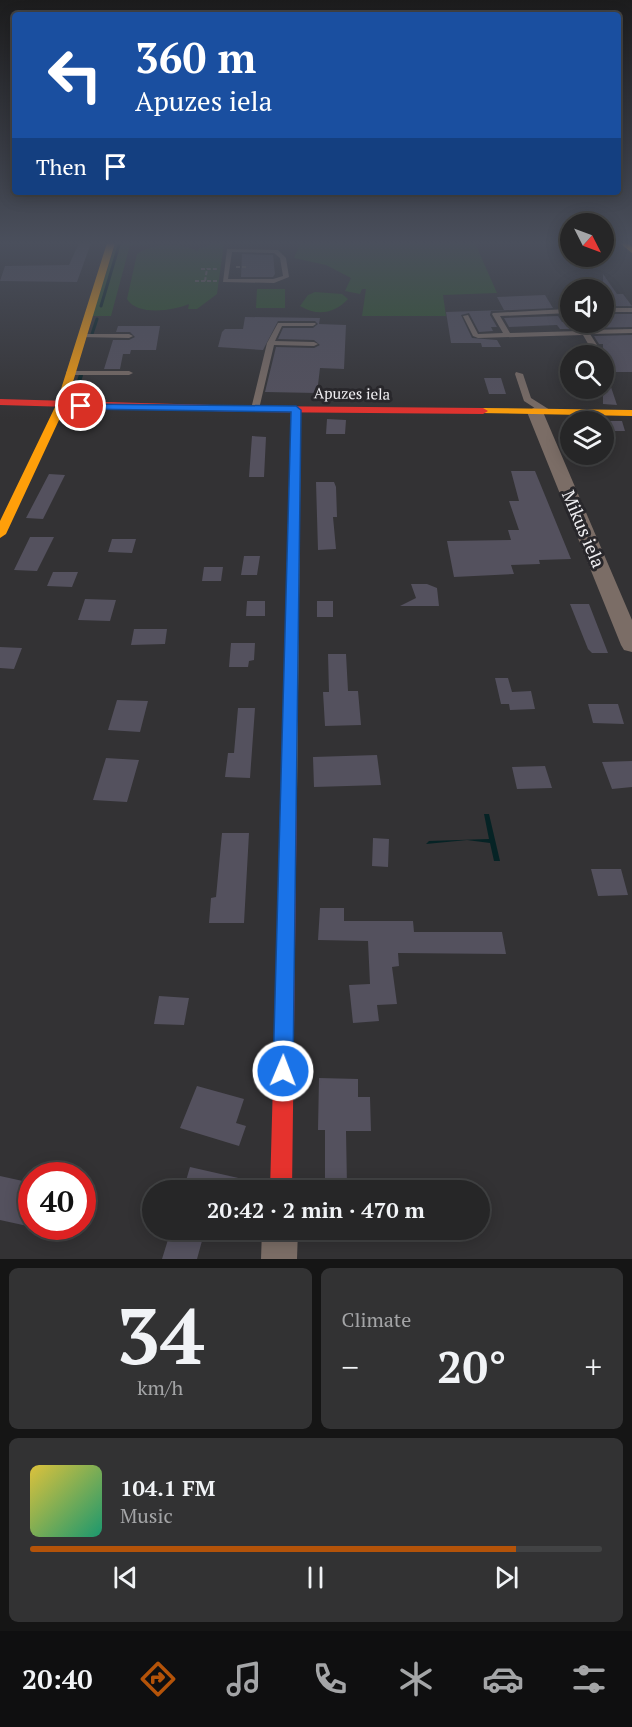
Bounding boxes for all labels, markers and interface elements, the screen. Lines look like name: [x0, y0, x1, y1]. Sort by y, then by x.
text: 360 m: [135, 29, 256, 85]
icon: left: [36, 36, 114, 114]
text: Apuzes iela: [135, 83, 272, 119]
icon: arrive: [99, 150, 132, 183]
text: Then: [36, 152, 87, 181]
north arrow: [560, 213, 614, 267]
map controls: [560, 213, 614, 465]
button: sound: [560, 279, 614, 333]
button: search: [560, 345, 614, 399]
pin: [55, 380, 106, 431]
street label: Apuzes iela: [314, 382, 391, 404]
icon: arrive: [64, 389, 97, 422]
button: layers: [560, 411, 614, 465]
street label: Mikus iela: [557, 486, 611, 571]
position arrow: [251, 1039, 315, 1103]
speed limit sign: 40: [18, 1162, 96, 1240]
text: 20:42 · 2 min · 470 m: [207, 1195, 425, 1224]
text: 34: [116, 1283, 204, 1386]
text: Climate: [342, 1306, 411, 1333]
text: 20°: [437, 1336, 506, 1396]
text: −: [342, 1345, 359, 1388]
text: +: [584, 1345, 602, 1388]
text: km/h: [137, 1374, 183, 1401]
text: 104.1 FM: [120, 1473, 215, 1502]
text: Music: [120, 1502, 173, 1529]
icon: previous: [109, 1561, 142, 1594]
icon: pause: [299, 1561, 332, 1594]
icon: next: [490, 1561, 523, 1594]
icon: directions: [137, 1658, 179, 1700]
icon: music: [223, 1658, 265, 1700]
icon: phone: [309, 1658, 351, 1700]
icon: climate: [395, 1658, 437, 1700]
icon: car: [482, 1658, 524, 1700]
icon: filters: [568, 1658, 610, 1700]
text: 20:40: [22, 1661, 92, 1697]

